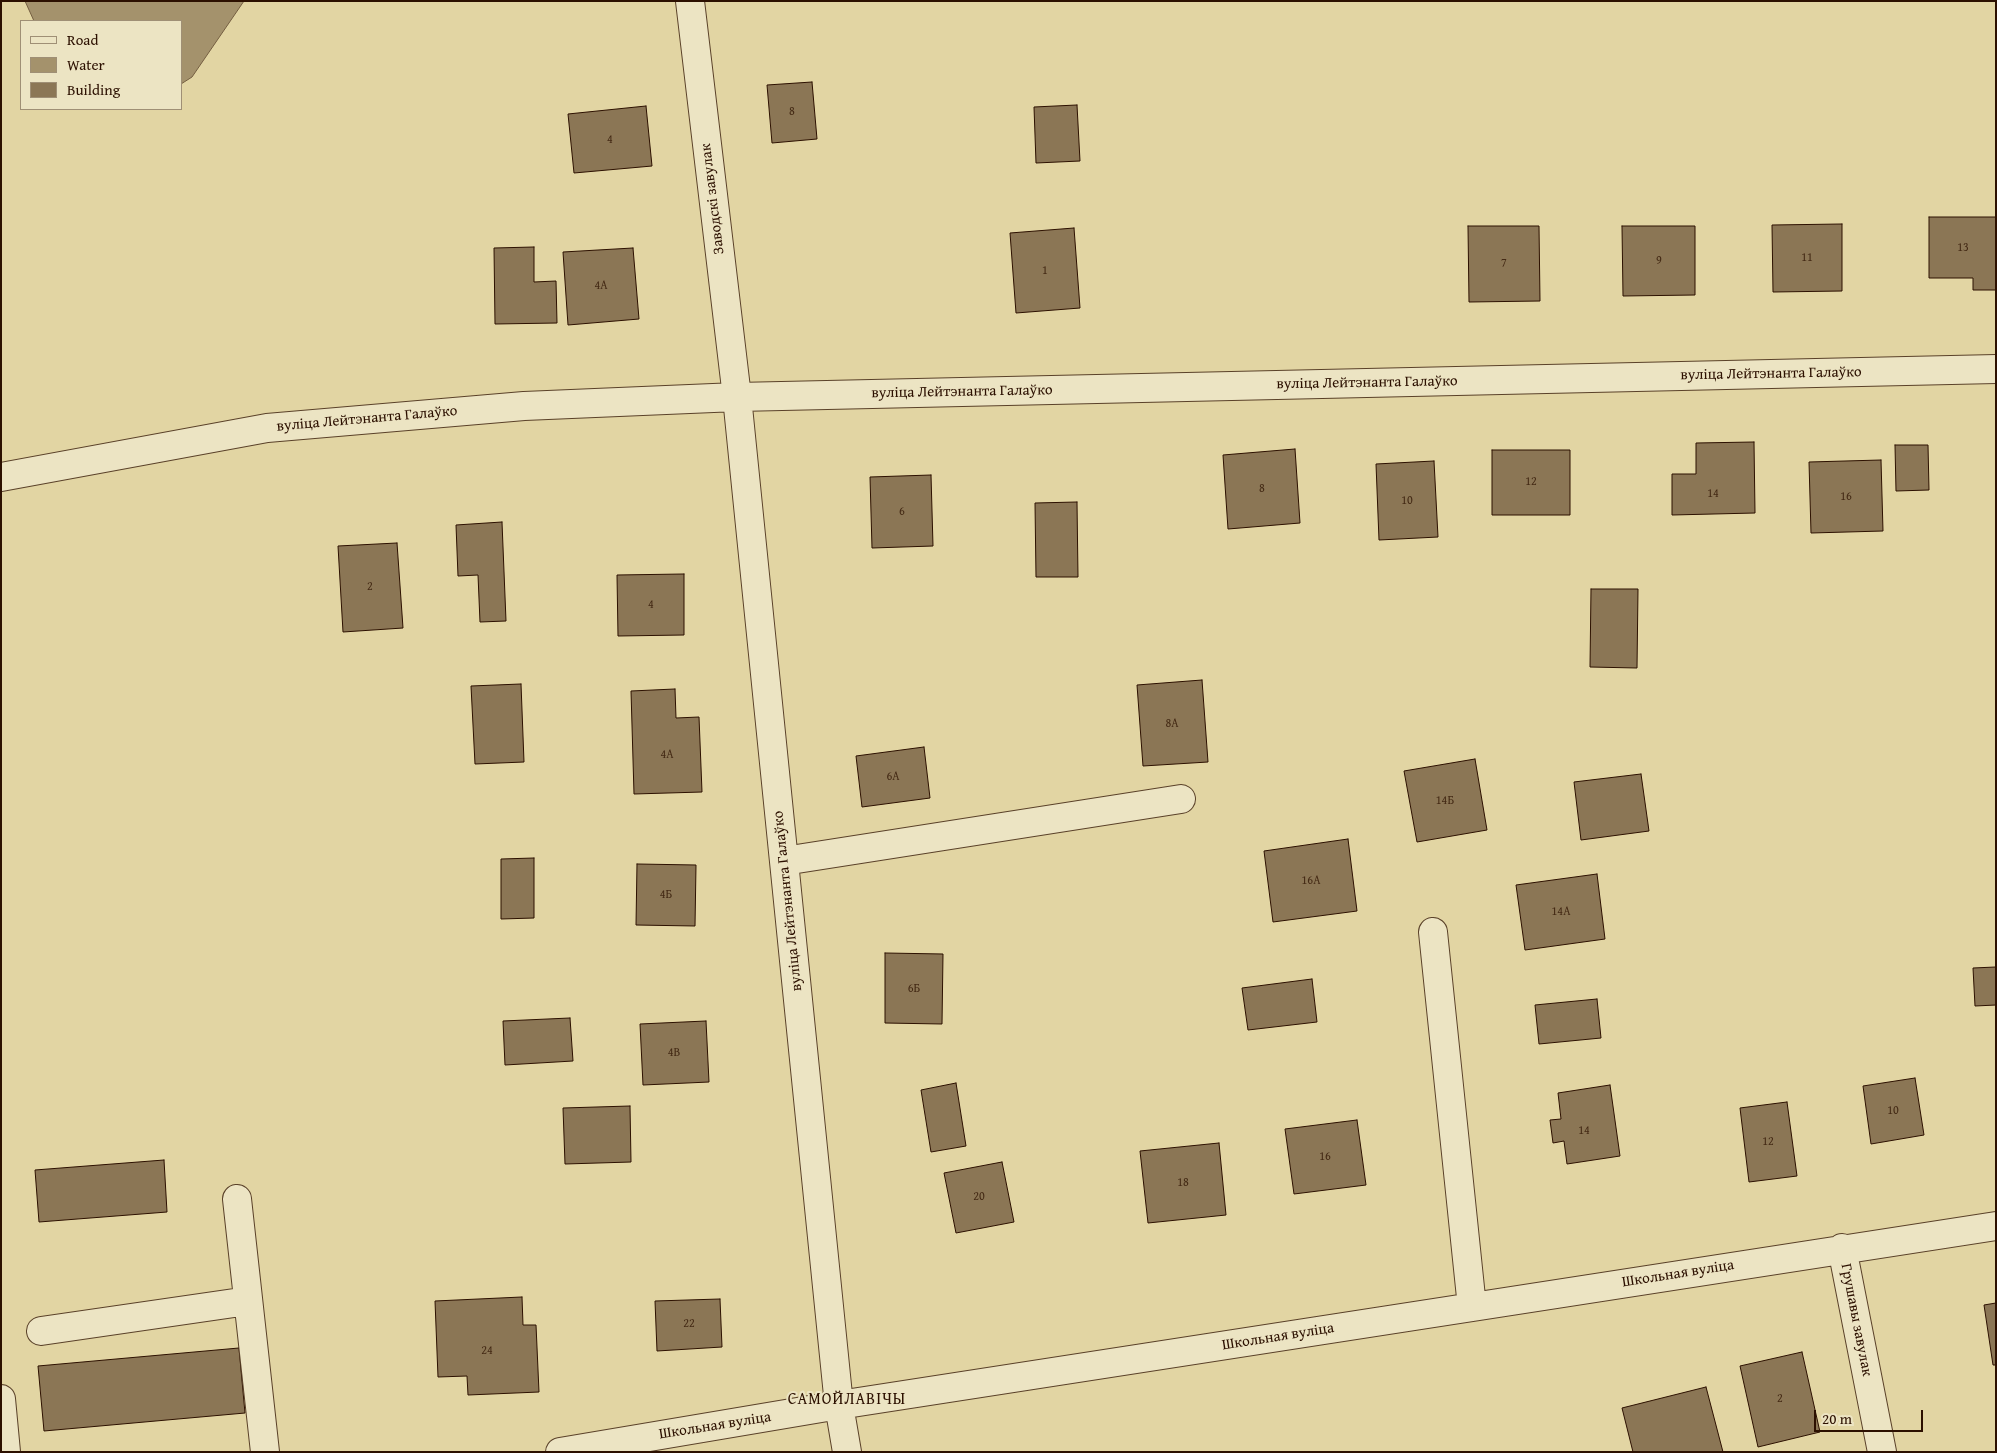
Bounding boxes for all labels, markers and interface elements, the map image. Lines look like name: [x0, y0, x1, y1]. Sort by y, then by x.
legend: [20, 20, 182, 110]
text: Road: [67, 29, 98, 50]
text: Water: [67, 54, 105, 75]
text: Building: [67, 79, 120, 100]
house number: 8: [789, 105, 795, 119]
house number: 4: [607, 133, 613, 147]
street label: Заводскі завулак: [697, 142, 729, 256]
house number: 13: [1957, 241, 1969, 255]
house number: 11: [1801, 251, 1813, 265]
house number: 9: [1656, 254, 1662, 268]
house number: 7: [1501, 257, 1507, 271]
house number: 1: [1042, 264, 1048, 278]
house number: 4А: [594, 279, 608, 293]
street label: вуліца Лейтэнанта Галаўко: [1680, 363, 1862, 385]
street label: вуліца Лейтэнанта Галаўко: [1276, 372, 1458, 394]
street label: вуліца Лейтэнанта Галаўко: [871, 381, 1053, 403]
street label: вуліца Лейтэнанта Галаўко: [276, 402, 458, 436]
house number: 12: [1525, 475, 1537, 489]
house number: 8: [1259, 482, 1265, 496]
house number: 14: [1707, 487, 1719, 501]
house number: 16: [1840, 490, 1852, 504]
house number: 10: [1401, 494, 1413, 508]
house number: 6: [899, 505, 905, 519]
house number: 2: [367, 580, 373, 594]
house number: 4: [648, 598, 654, 612]
house number: 8А: [1165, 717, 1179, 731]
house number: 4А: [660, 748, 674, 762]
house number: 6А: [886, 770, 900, 784]
house number: 14Б: [1436, 794, 1454, 808]
street label: вуліца Лейтэнанта Галаўко: [770, 810, 806, 992]
house number: 16А: [1302, 874, 1320, 888]
house number: 4Б: [660, 888, 672, 902]
house number: 14А: [1552, 905, 1570, 919]
house number: 6Б: [908, 982, 920, 996]
house number: 4В: [668, 1046, 680, 1060]
house number: 10: [1887, 1104, 1899, 1118]
house number: 14: [1578, 1124, 1590, 1138]
house number: 12: [1762, 1135, 1774, 1149]
house number: 16: [1319, 1150, 1331, 1164]
house number: 18: [1177, 1176, 1189, 1190]
house number: 20: [973, 1190, 985, 1204]
street label: Школьная вуліца: [1621, 1256, 1735, 1292]
street label: Грушавы завулак: [1836, 1262, 1876, 1378]
house number: 22: [683, 1317, 695, 1331]
street label: Школьная вуліца: [1221, 1319, 1335, 1355]
house number: 24: [481, 1344, 493, 1358]
district label: САМОЙЛАВІЧЫ: [786, 1390, 908, 1410]
house number: 2: [1777, 1392, 1783, 1406]
scale bar: [1817, 1400, 1926, 1432]
street label: Школьная вуліца: [658, 1408, 772, 1444]
text: 20 m: [1822, 1408, 1852, 1429]

